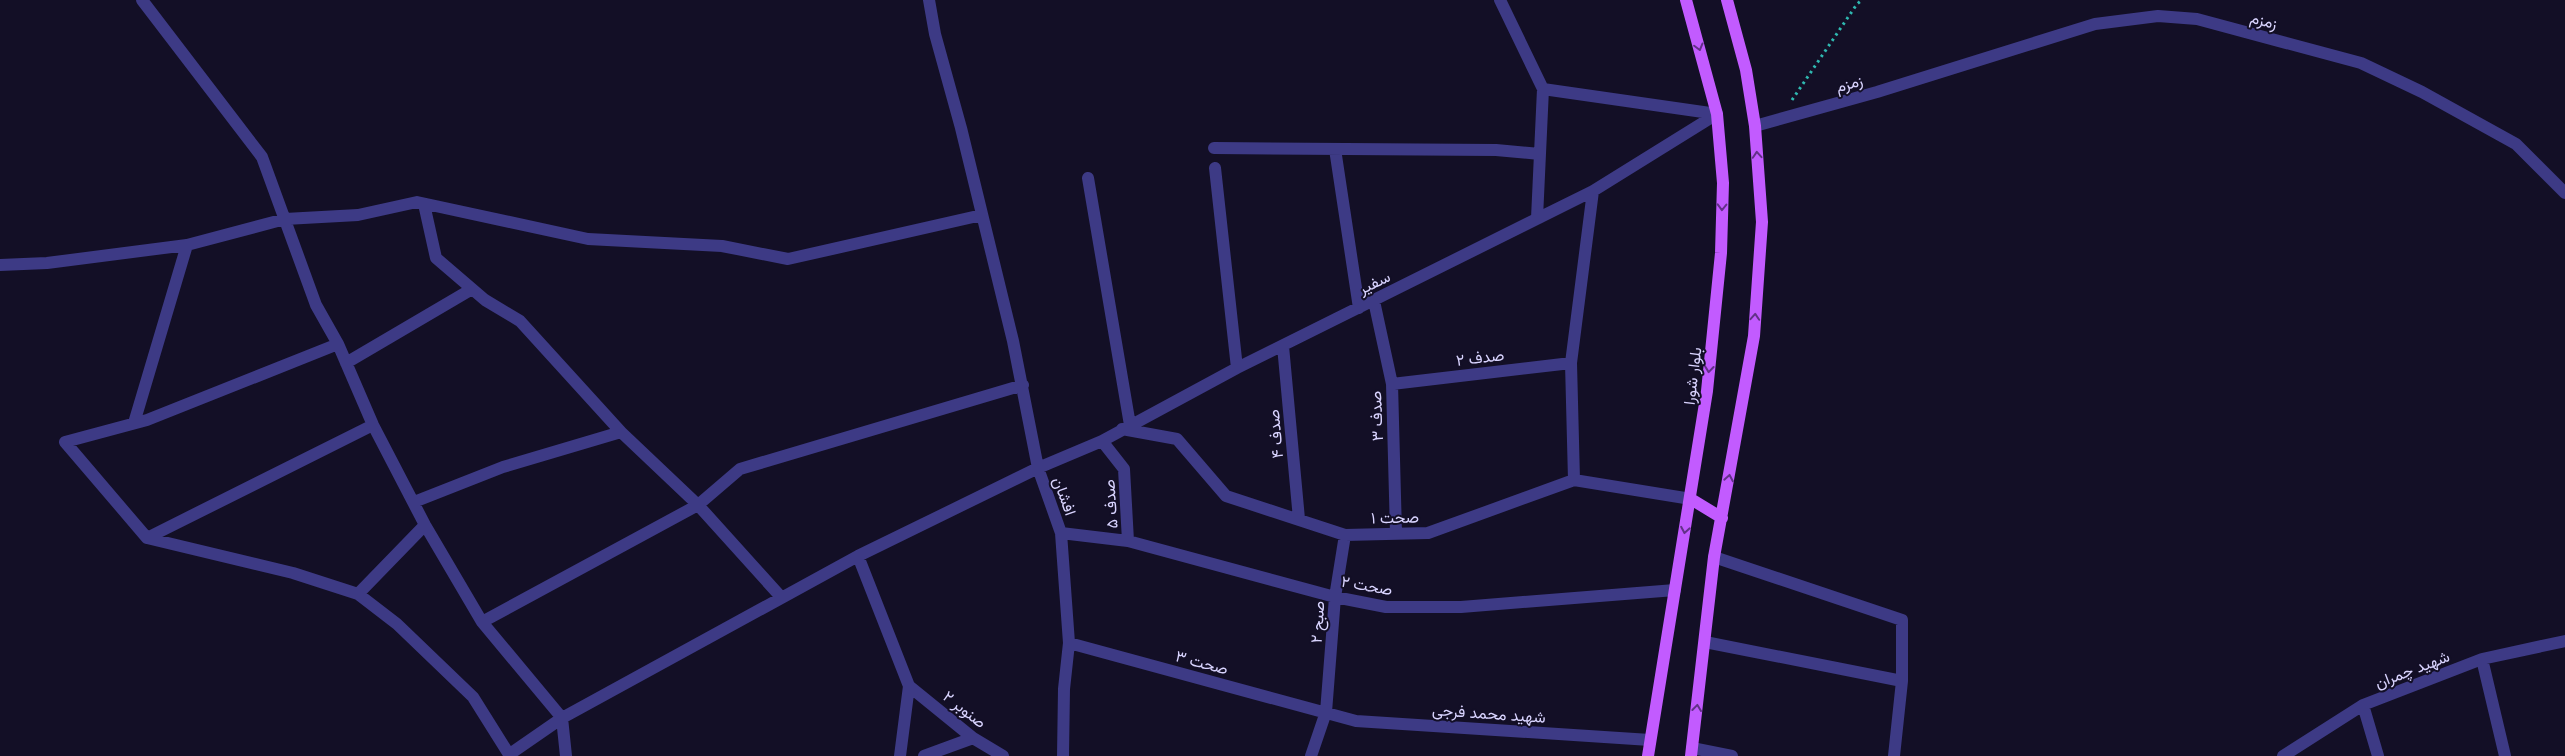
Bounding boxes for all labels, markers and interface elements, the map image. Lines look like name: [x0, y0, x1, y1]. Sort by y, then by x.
street label: زمزم: [2248, 8, 2279, 34]
one-way arrow: [1693, 43, 1704, 52]
street label: زمزم: [1833, 71, 1865, 97]
one-way arrow: [1752, 151, 1763, 159]
one-way arrow: [1717, 204, 1727, 211]
street label: سفیر: [1354, 267, 1394, 300]
one-way arrow: [1750, 313, 1761, 321]
street label: صدف ۲: [1455, 345, 1505, 370]
street label: بلوار شورا: [1680, 346, 1706, 406]
one-way arrow: [1704, 365, 1715, 373]
street label: صدف ۳: [1366, 390, 1387, 442]
street label: صدف ۴: [1264, 409, 1287, 459]
one-way arrow: [1723, 473, 1733, 482]
street label: افشان: [1049, 474, 1080, 518]
street label: صدف ۵: [1099, 479, 1122, 529]
street label: صحت ۱: [1371, 508, 1419, 527]
one-way arrow: [1681, 525, 1691, 534]
street label: صحت ۲: [1340, 572, 1394, 599]
street label: صبح ۲: [1307, 600, 1330, 644]
street label: صحت ۳: [1173, 646, 1230, 679]
street label: شهید چمران: [2372, 647, 2453, 694]
street label: صنوبر ۲: [939, 687, 990, 733]
street label: شهید محمد فرجی: [1431, 700, 1546, 728]
one-way arrow: [1691, 703, 1702, 711]

